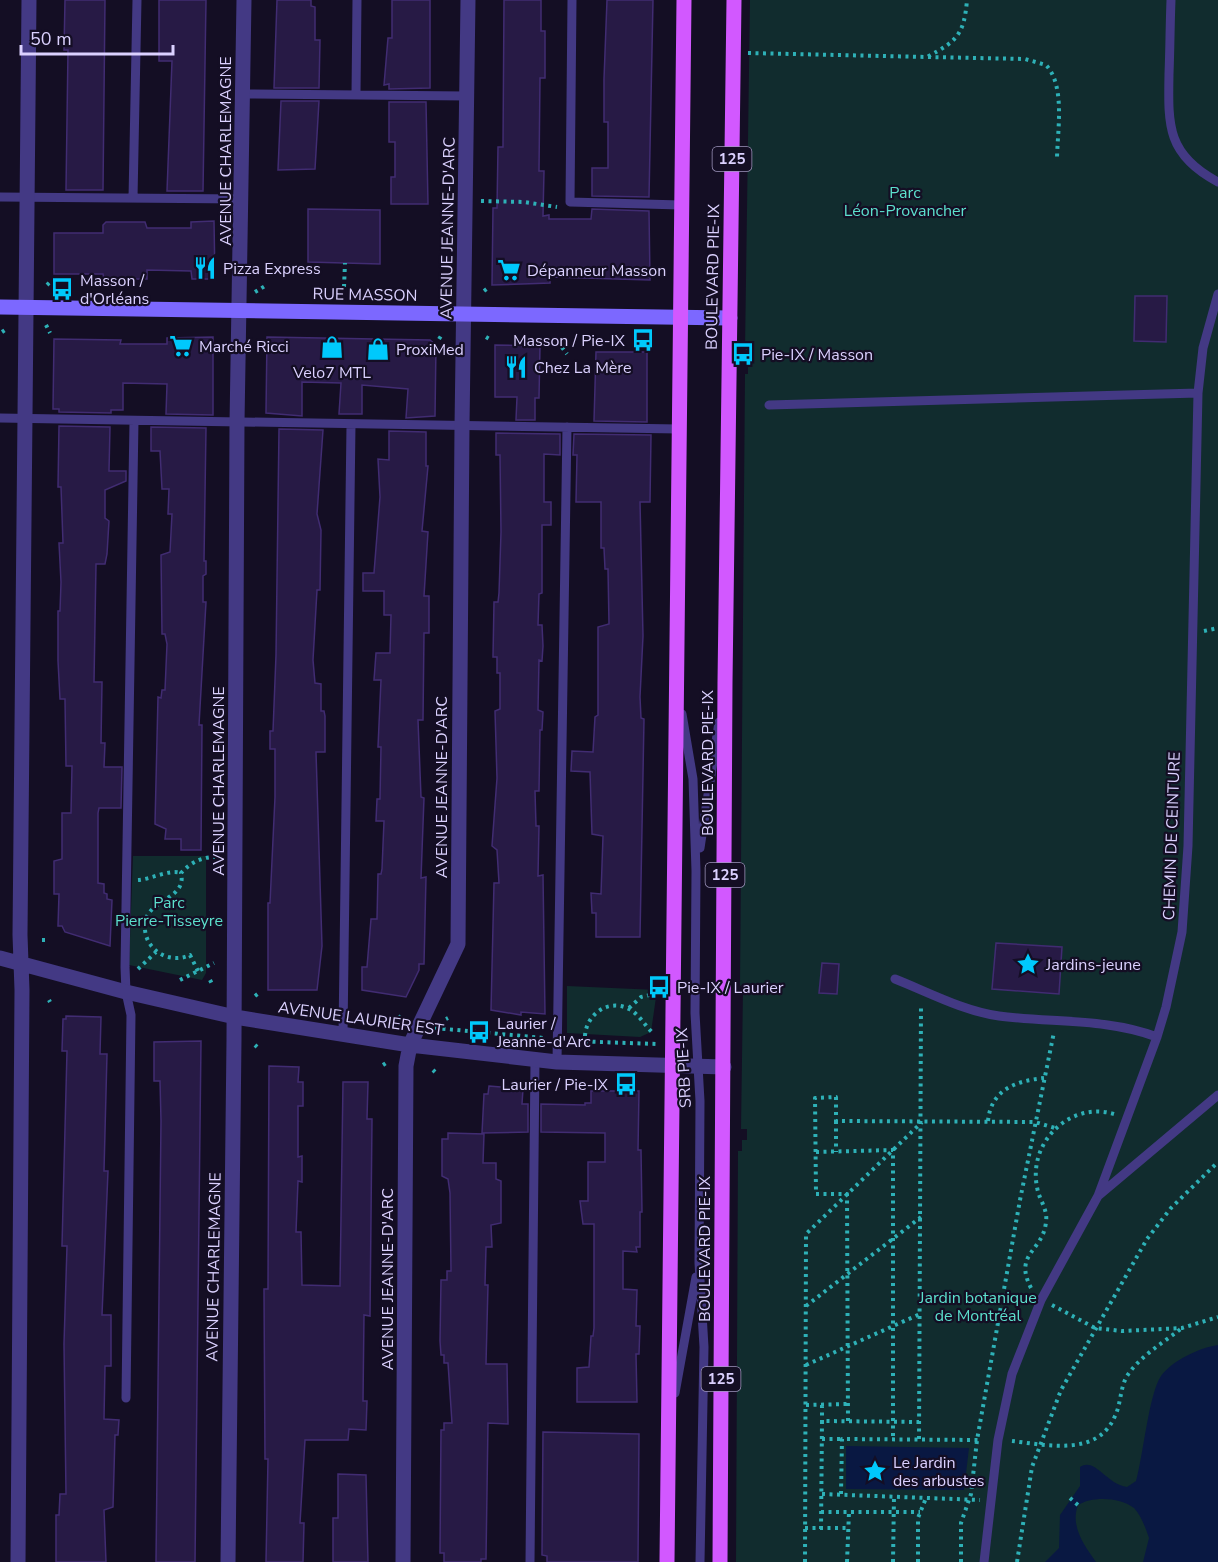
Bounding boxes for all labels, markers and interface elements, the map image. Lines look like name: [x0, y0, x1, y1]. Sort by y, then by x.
scale bar: [21, 18, 172, 56]
text: 50 m: [30, 27, 72, 51]
street label: AVENUE CHARLEMAGNE: [215, 56, 237, 246]
street label: AVENUE JEANNE-D'ARC: [435, 136, 461, 319]
road number: 125: [712, 147, 752, 171]
park label: Parc Léon-Provancher: [844, 182, 967, 222]
street label: BOULEVARD PIE-IX: [701, 203, 725, 350]
restaurant icon: Pizza Express: [192, 255, 218, 281]
supermarket icon: Dépanneur Masson: [496, 257, 522, 283]
place label: Pizza Express: [223, 258, 321, 280]
place label: Dépanneur Masson: [527, 260, 666, 282]
place label: Masson / d'Orléans: [80, 270, 149, 310]
bus stop icon: Masson / d'Orléans: [49, 276, 75, 302]
street label: RUE MASSON: [312, 283, 418, 307]
bus stop icon: Masson / Pie-IX: [630, 327, 656, 353]
place label: Masson / Pie-IX: [513, 330, 626, 352]
supermarket icon: Marché Ricci: [168, 333, 194, 359]
shop icon: Velo7 MTL: [319, 334, 345, 360]
place label: Marché Ricci: [199, 336, 289, 358]
shop icon: ProxiMed: [365, 336, 391, 362]
place label: ProxiMed: [396, 339, 464, 361]
bus stop icon: Pie-IX / Masson: [730, 341, 756, 367]
place label: Pie-IX / Masson: [761, 344, 873, 366]
restaurant icon: Chez La Mère: [503, 354, 529, 380]
place label: Chez La Mère: [534, 357, 631, 379]
place label: Velo7 MTL: [292, 362, 371, 384]
street label: AVENUE CHARLEMAGNE: [208, 686, 230, 876]
street label: BOULEVARD PIE-IX: [697, 689, 719, 836]
street label: AVENUE JEANNE-D'ARC: [431, 696, 453, 878]
street label: CHEMIN DE CEINTURE: [1158, 751, 1186, 921]
road number: 125: [706, 863, 744, 887]
park label: Parc Pierre-Tisseyre: [115, 892, 223, 932]
place icon: Jardins-jeune: [1015, 951, 1041, 977]
place label: Jardins-jeune: [1045, 954, 1141, 976]
bus stop icon: Pie-IX / Laurier: [646, 974, 672, 1000]
place label: Pie-IX / Laurier: [677, 977, 784, 999]
street label: AVENUE LAURIER EST: [277, 996, 445, 1042]
place label: Laurier / Jeanne-d'Arc: [496, 1013, 591, 1053]
bus stop icon: Laurier / Jeanne-d'Arc: [466, 1019, 492, 1045]
street label: SRB PIE-IX: [671, 1027, 697, 1109]
bus stop icon: Laurier / Pie-IX: [613, 1071, 639, 1097]
place label: Laurier / Pie-IX: [502, 1074, 609, 1096]
street label: AVENUE CHARLEMAGNE: [201, 1172, 227, 1362]
street label: BOULEVARD PIE-IX: [694, 1175, 716, 1322]
street label: AVENUE JEANNE-D'ARC: [377, 1188, 399, 1370]
park label: Jardin botanique de Montréal: [918, 1287, 1037, 1327]
road number: 125: [702, 1367, 740, 1391]
place label: Le Jardin des arbustes: [893, 1452, 985, 1492]
place icon: Le Jardin des arbustes: [862, 1458, 888, 1484]

